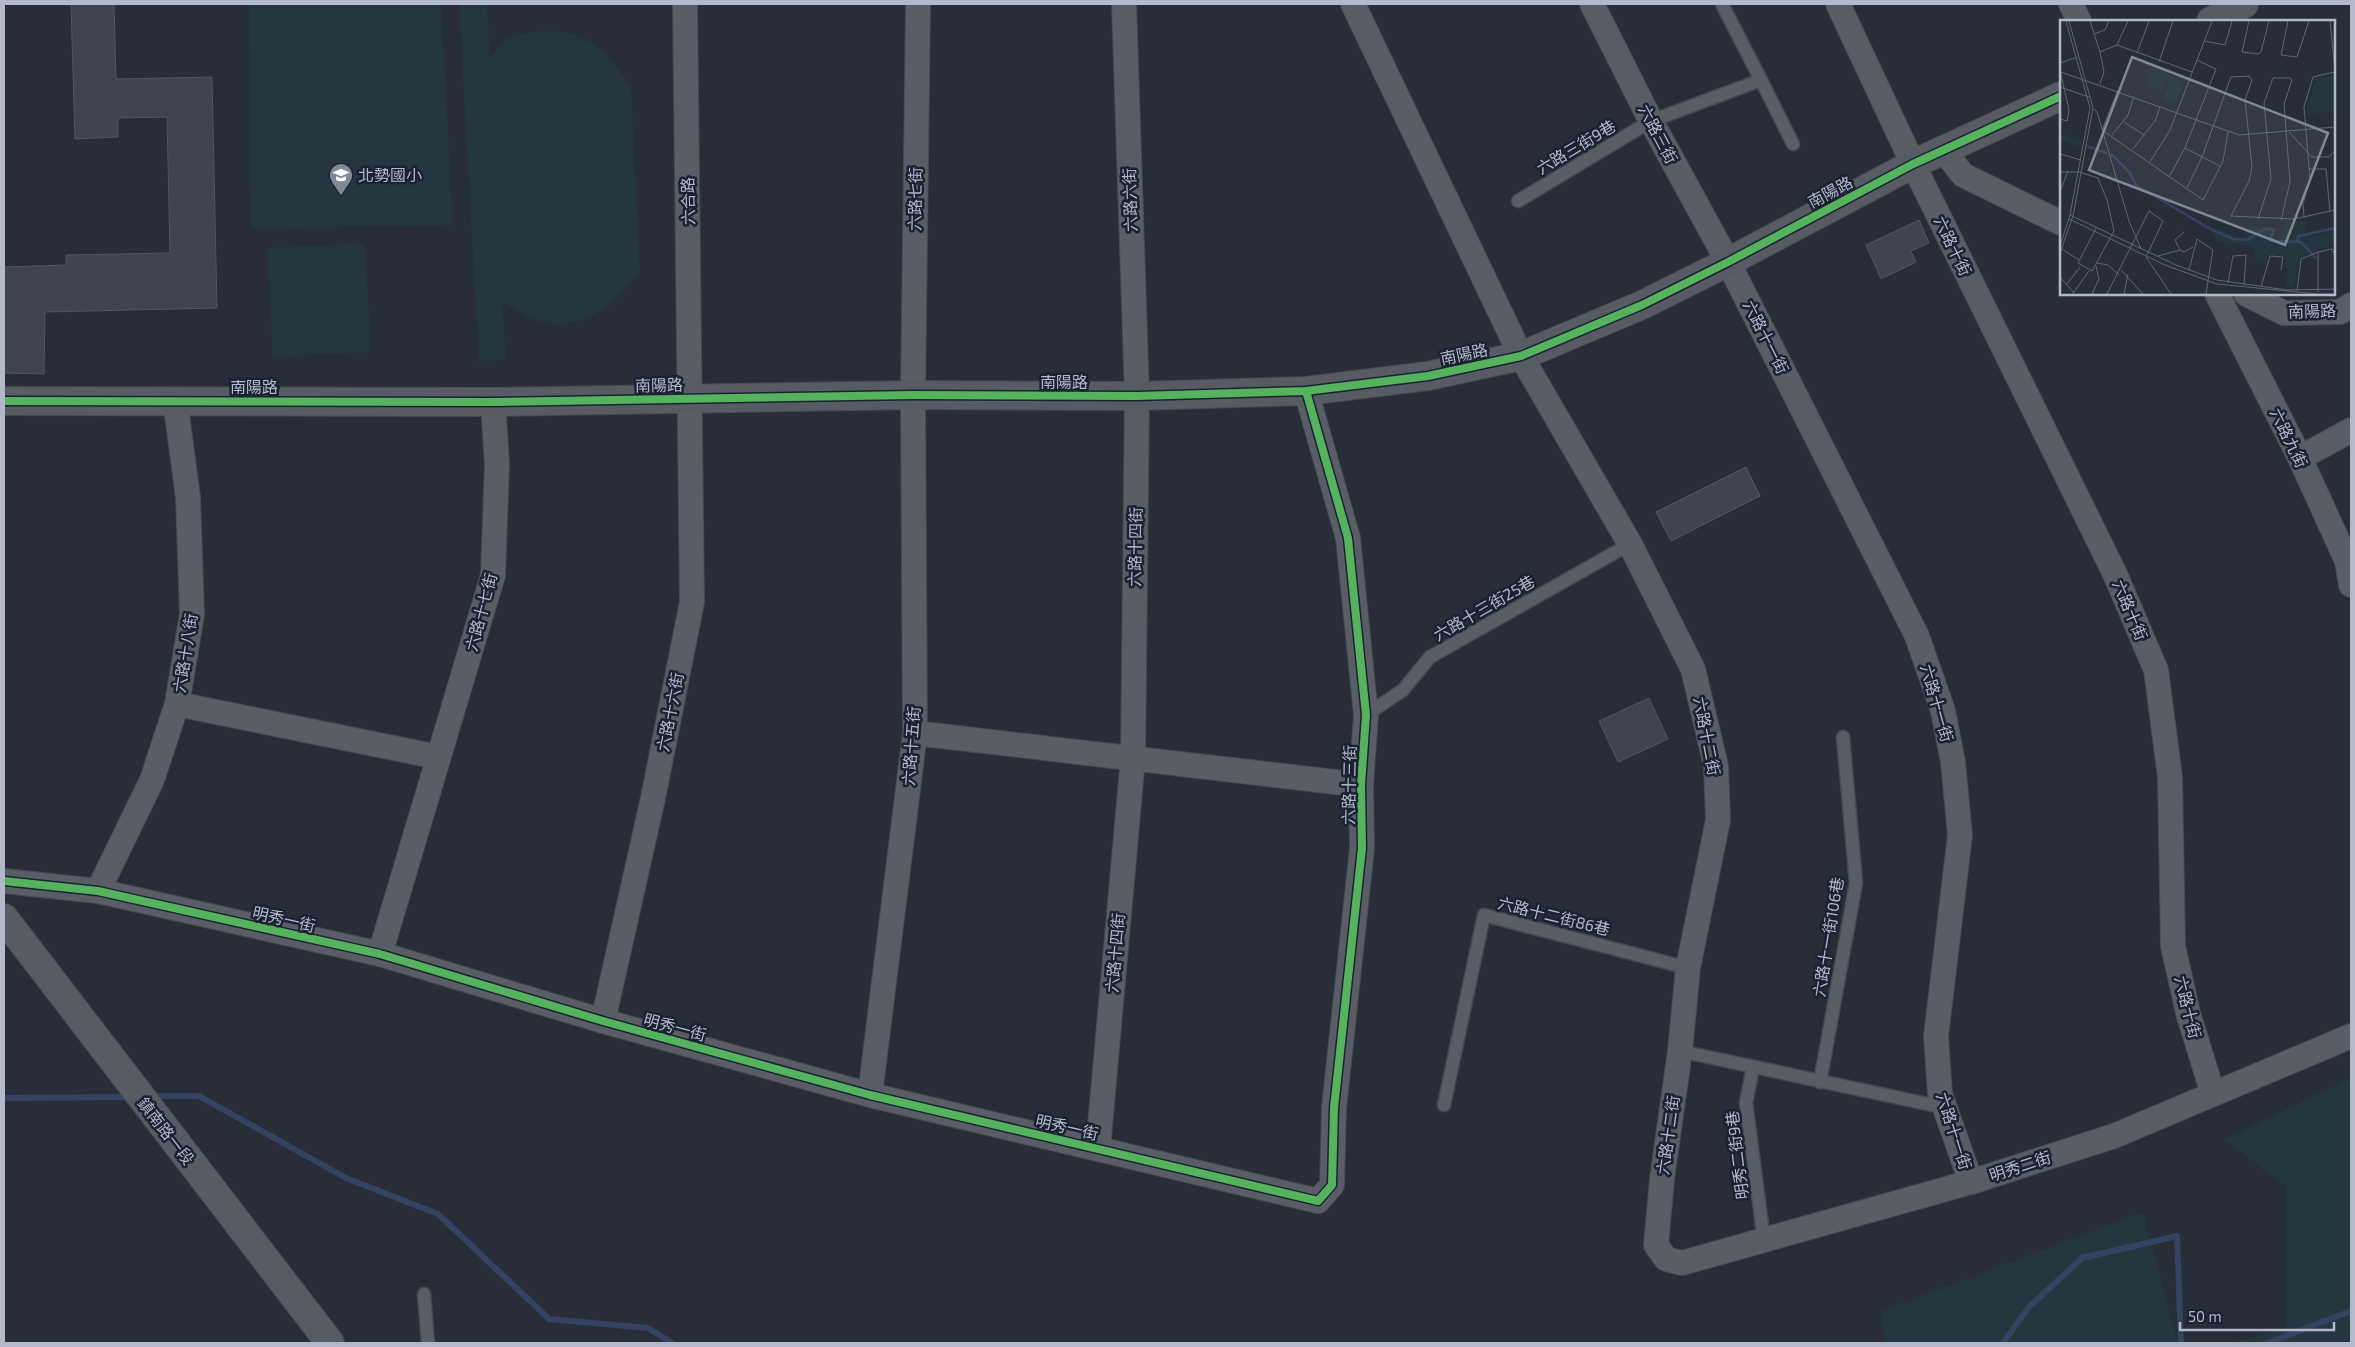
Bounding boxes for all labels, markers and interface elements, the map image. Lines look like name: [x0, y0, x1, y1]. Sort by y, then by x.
inset map: [2060, 20, 2335, 295]
street label: 六路三街: [1635, 101, 1682, 166]
street label: 六路三街9巷: [1533, 115, 1619, 178]
school or university icon: 北勢國小: [328, 162, 354, 196]
place label: 北勢國小: [358, 165, 422, 184]
street label: 六路七街: [904, 167, 925, 231]
street label: 六路六街: [1119, 168, 1140, 232]
street label: 南陽路: [1804, 172, 1855, 211]
street label: 六合路: [678, 177, 697, 225]
street label: 六路十街: [1931, 213, 1976, 279]
street label: 六路十一街: [1740, 297, 1793, 377]
street label: 南陽路: [2288, 300, 2336, 321]
street label: 南陽路: [1438, 339, 1489, 368]
street label: 南陽路: [1040, 372, 1088, 391]
street label: 南陽路: [635, 375, 683, 394]
street label: 南陽路: [230, 377, 278, 396]
street label: 六路九街: [2267, 405, 2312, 471]
street label: 六路十四街: [1124, 507, 1145, 587]
street label: 六路十七街: [461, 571, 500, 653]
street label: 六路十三街25巷: [1430, 571, 1538, 644]
street label: 六路十街: [2109, 577, 2152, 643]
street label: 六路十八街: [169, 612, 200, 694]
street label: 六路十一街: [1917, 662, 1958, 744]
street label: 六路十六街: [653, 671, 686, 753]
street label: 六路十二街: [1691, 695, 1724, 777]
street label: 六路十五街: [898, 705, 923, 787]
street label: 六路十三街: [1338, 745, 1359, 825]
street label: 六路十一街106巷: [1809, 876, 1846, 998]
street label: 六路十二街86巷: [1496, 892, 1612, 939]
street label: 明秀一街: [251, 902, 317, 935]
street label: 六路十四街: [1102, 912, 1127, 994]
street label: 六路十街: [2172, 974, 2205, 1040]
street label: 明秀一街: [642, 1009, 709, 1044]
street label: 六路十一街: [1933, 1090, 1976, 1172]
street label: 鎮南路一段: [134, 1093, 199, 1168]
street label: 六路十二街: [1653, 1094, 1682, 1176]
street label: 明秀一街: [1034, 1110, 1100, 1143]
street label: 明秀二街9巷: [1722, 1110, 1751, 1200]
street label: 明秀二街: [1986, 1147, 2053, 1184]
scale bar: [2180, 1300, 2334, 1332]
text: 50 m: [2188, 1307, 2222, 1325]

